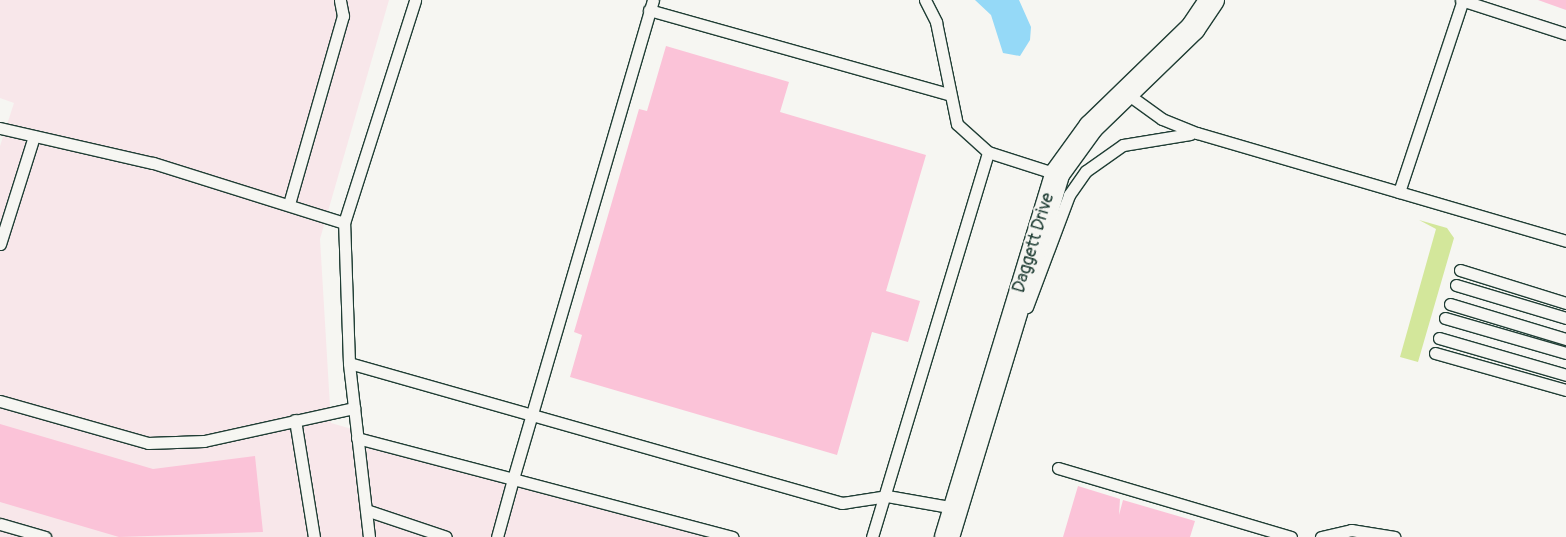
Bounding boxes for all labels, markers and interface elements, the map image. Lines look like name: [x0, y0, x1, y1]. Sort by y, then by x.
street label: Daggett Drive: [1009, 190, 1059, 296]

